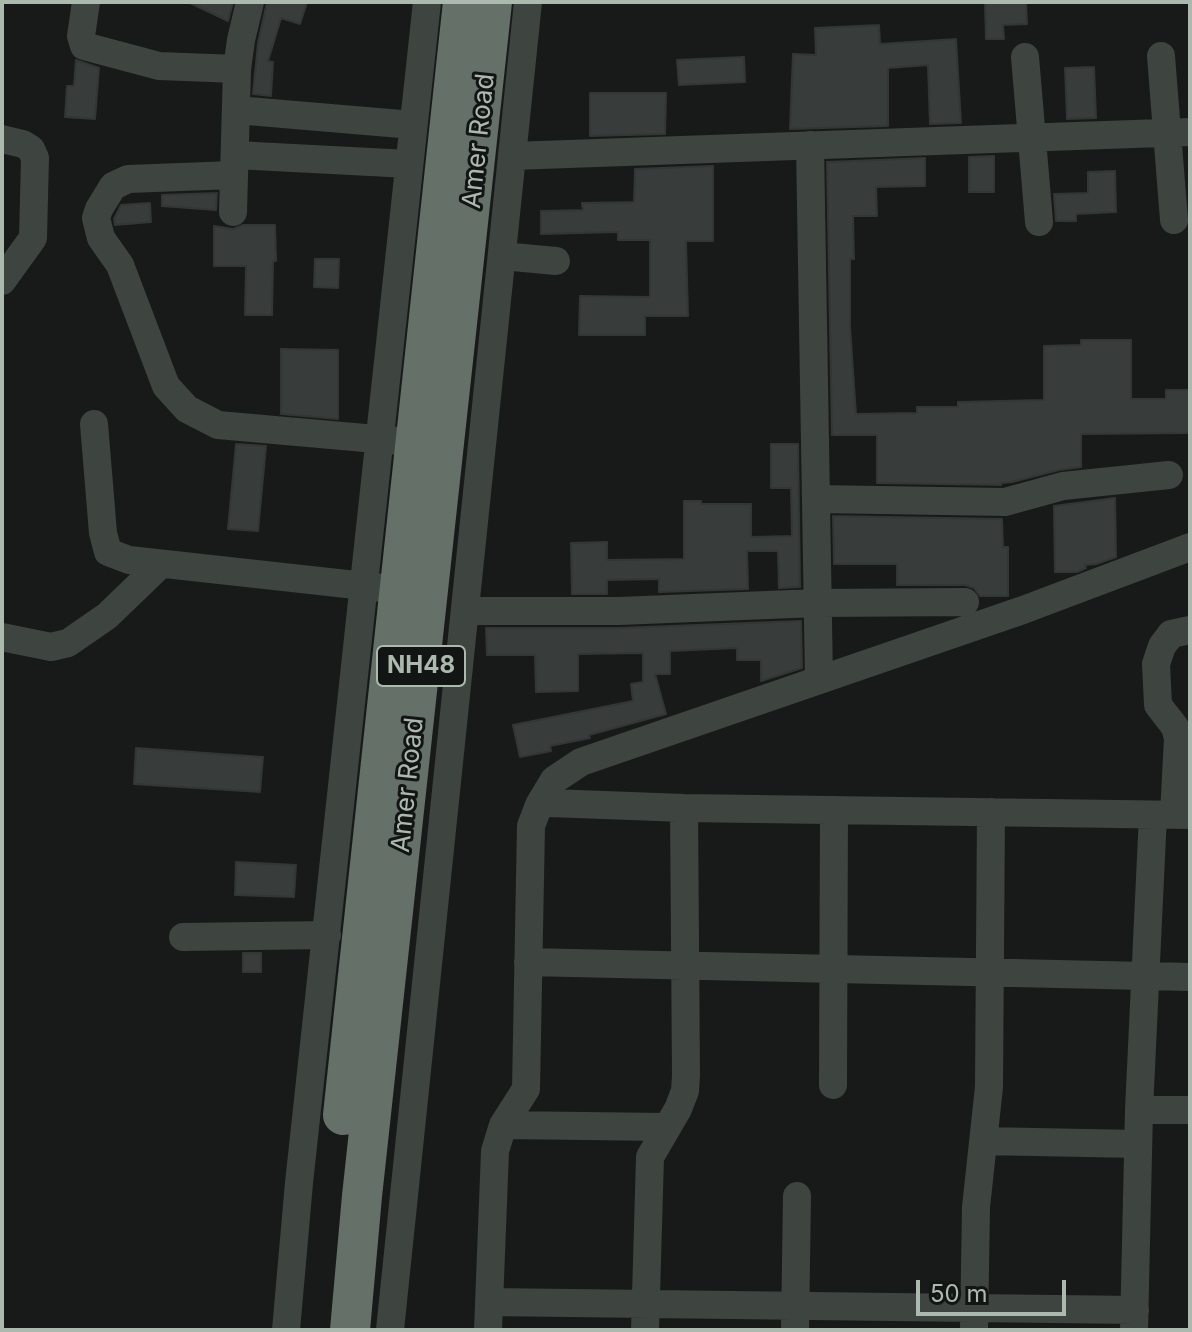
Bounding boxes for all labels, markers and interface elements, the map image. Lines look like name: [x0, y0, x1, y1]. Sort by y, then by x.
street label: Amer Road: [456, 72, 502, 210]
road number: NH48: [377, 646, 465, 686]
street label: Amer Road: [385, 716, 431, 854]
scale bar: [920, 1264, 1070, 1314]
text: 50 m: [930, 1279, 988, 1308]

